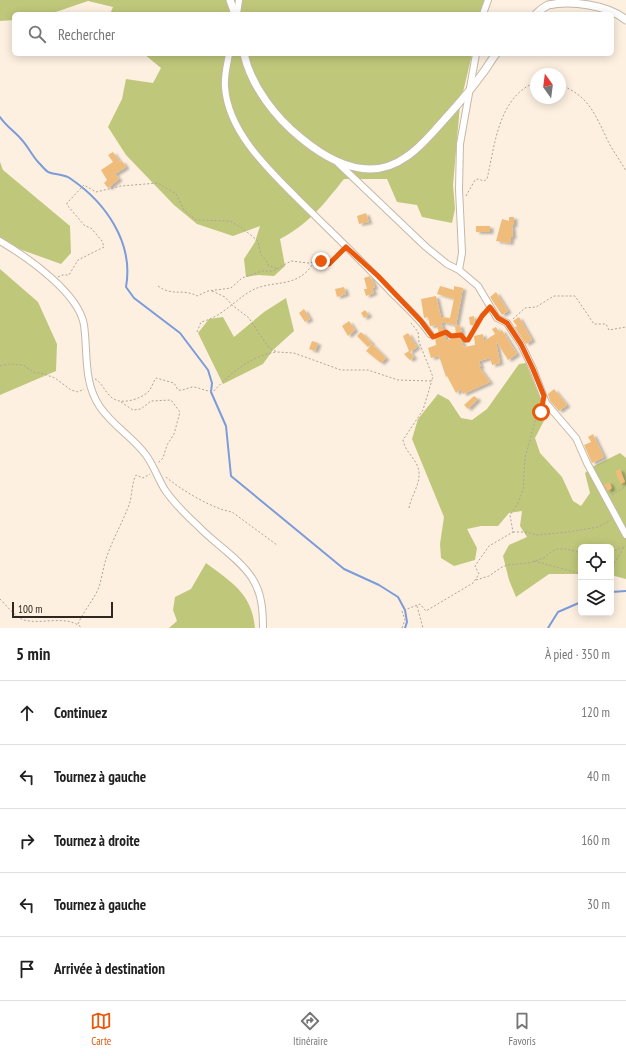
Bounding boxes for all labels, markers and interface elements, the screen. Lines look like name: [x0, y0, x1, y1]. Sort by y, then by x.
search box: [12, 12, 614, 56]
icon: search: [26, 23, 48, 45]
text: Rechercher: [58, 25, 115, 44]
north arrow: [530, 68, 566, 104]
route end: [312, 252, 330, 270]
route start: [532, 403, 550, 421]
map controls: [578, 544, 614, 616]
button: locate: [578, 544, 614, 580]
button: layers: [578, 580, 614, 616]
scale bar: [12, 600, 113, 619]
text: 100 m: [18, 602, 42, 616]
text: 5 min: [16, 643, 50, 665]
text: À pied · 350 m: [545, 646, 610, 663]
icon: ahead: [16, 702, 38, 724]
text: Continuez: [54, 703, 107, 722]
text: 120 m: [581, 704, 610, 721]
icon: left: [16, 766, 38, 788]
text: Tournez à gauche: [54, 767, 146, 786]
text: 40 m: [587, 768, 610, 785]
icon: right: [16, 830, 38, 852]
text: Tournez à droite: [54, 831, 140, 850]
text: 160 m: [581, 832, 610, 849]
icon: left: [16, 894, 38, 916]
text: Tournez à gauche: [54, 895, 146, 914]
text: 30 m: [587, 896, 610, 913]
icon: arrive: [16, 958, 38, 980]
text: Arrivée à destination: [54, 959, 165, 978]
tab: Carte: [90, 1010, 112, 1048]
tab: Itinéraire: [293, 1010, 328, 1048]
tab: Favoris: [509, 1010, 536, 1048]

